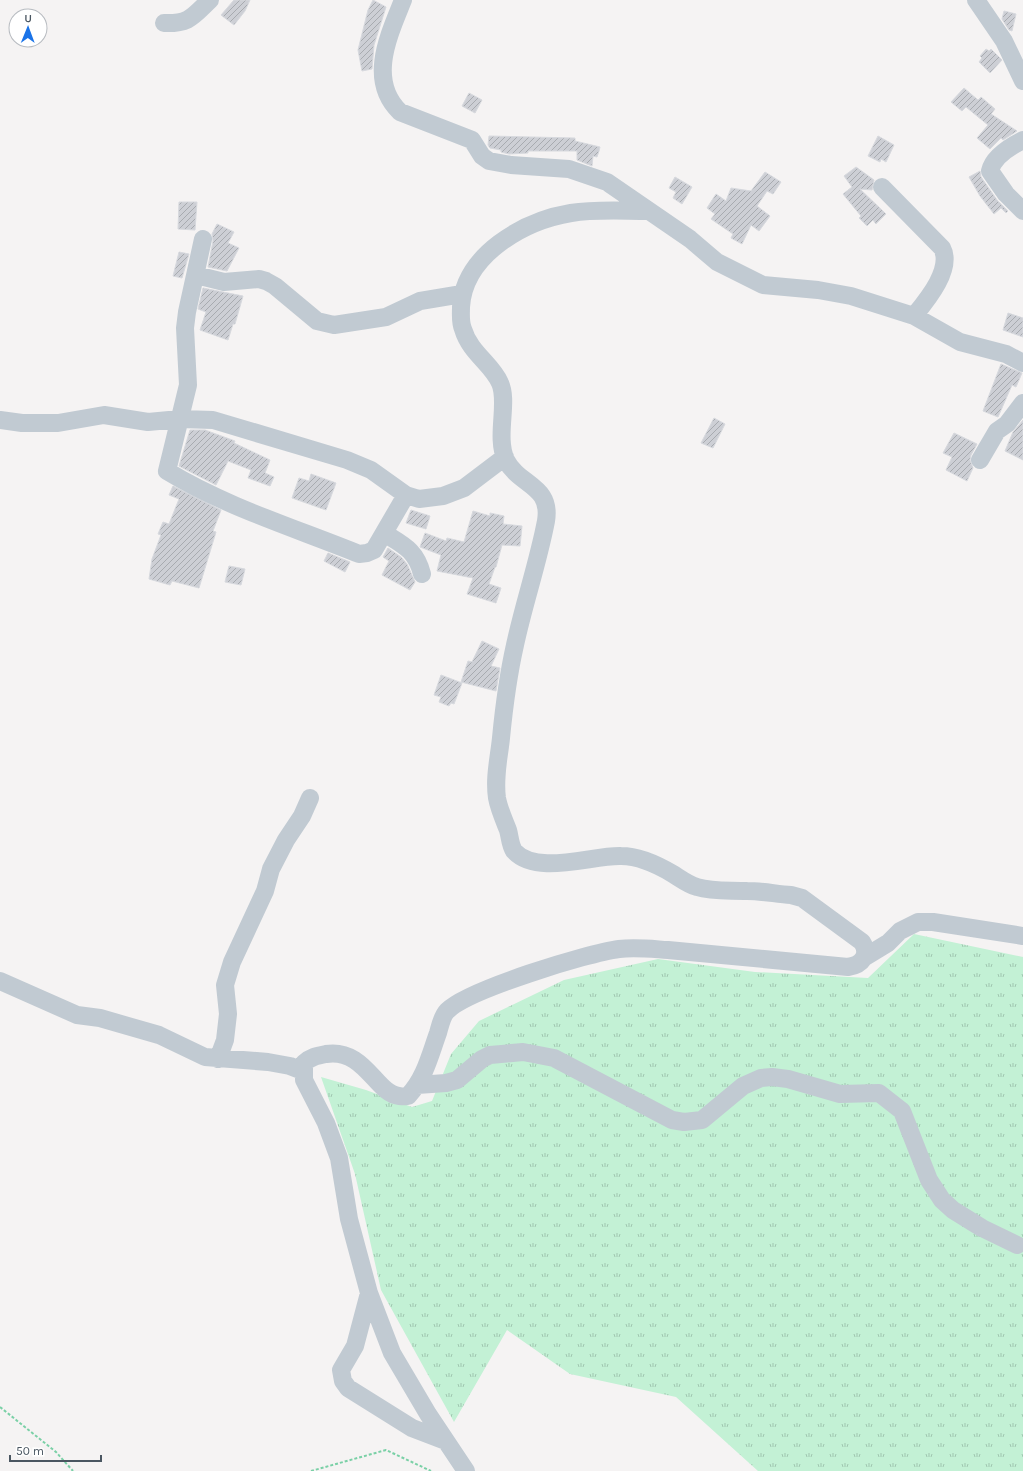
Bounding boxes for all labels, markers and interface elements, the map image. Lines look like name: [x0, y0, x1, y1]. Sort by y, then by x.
north arrow: [8, 8, 48, 48]
text: U: [24, 12, 32, 25]
scale bar: [10, 1437, 101, 1463]
text: 50 m: [16, 1444, 44, 1458]

